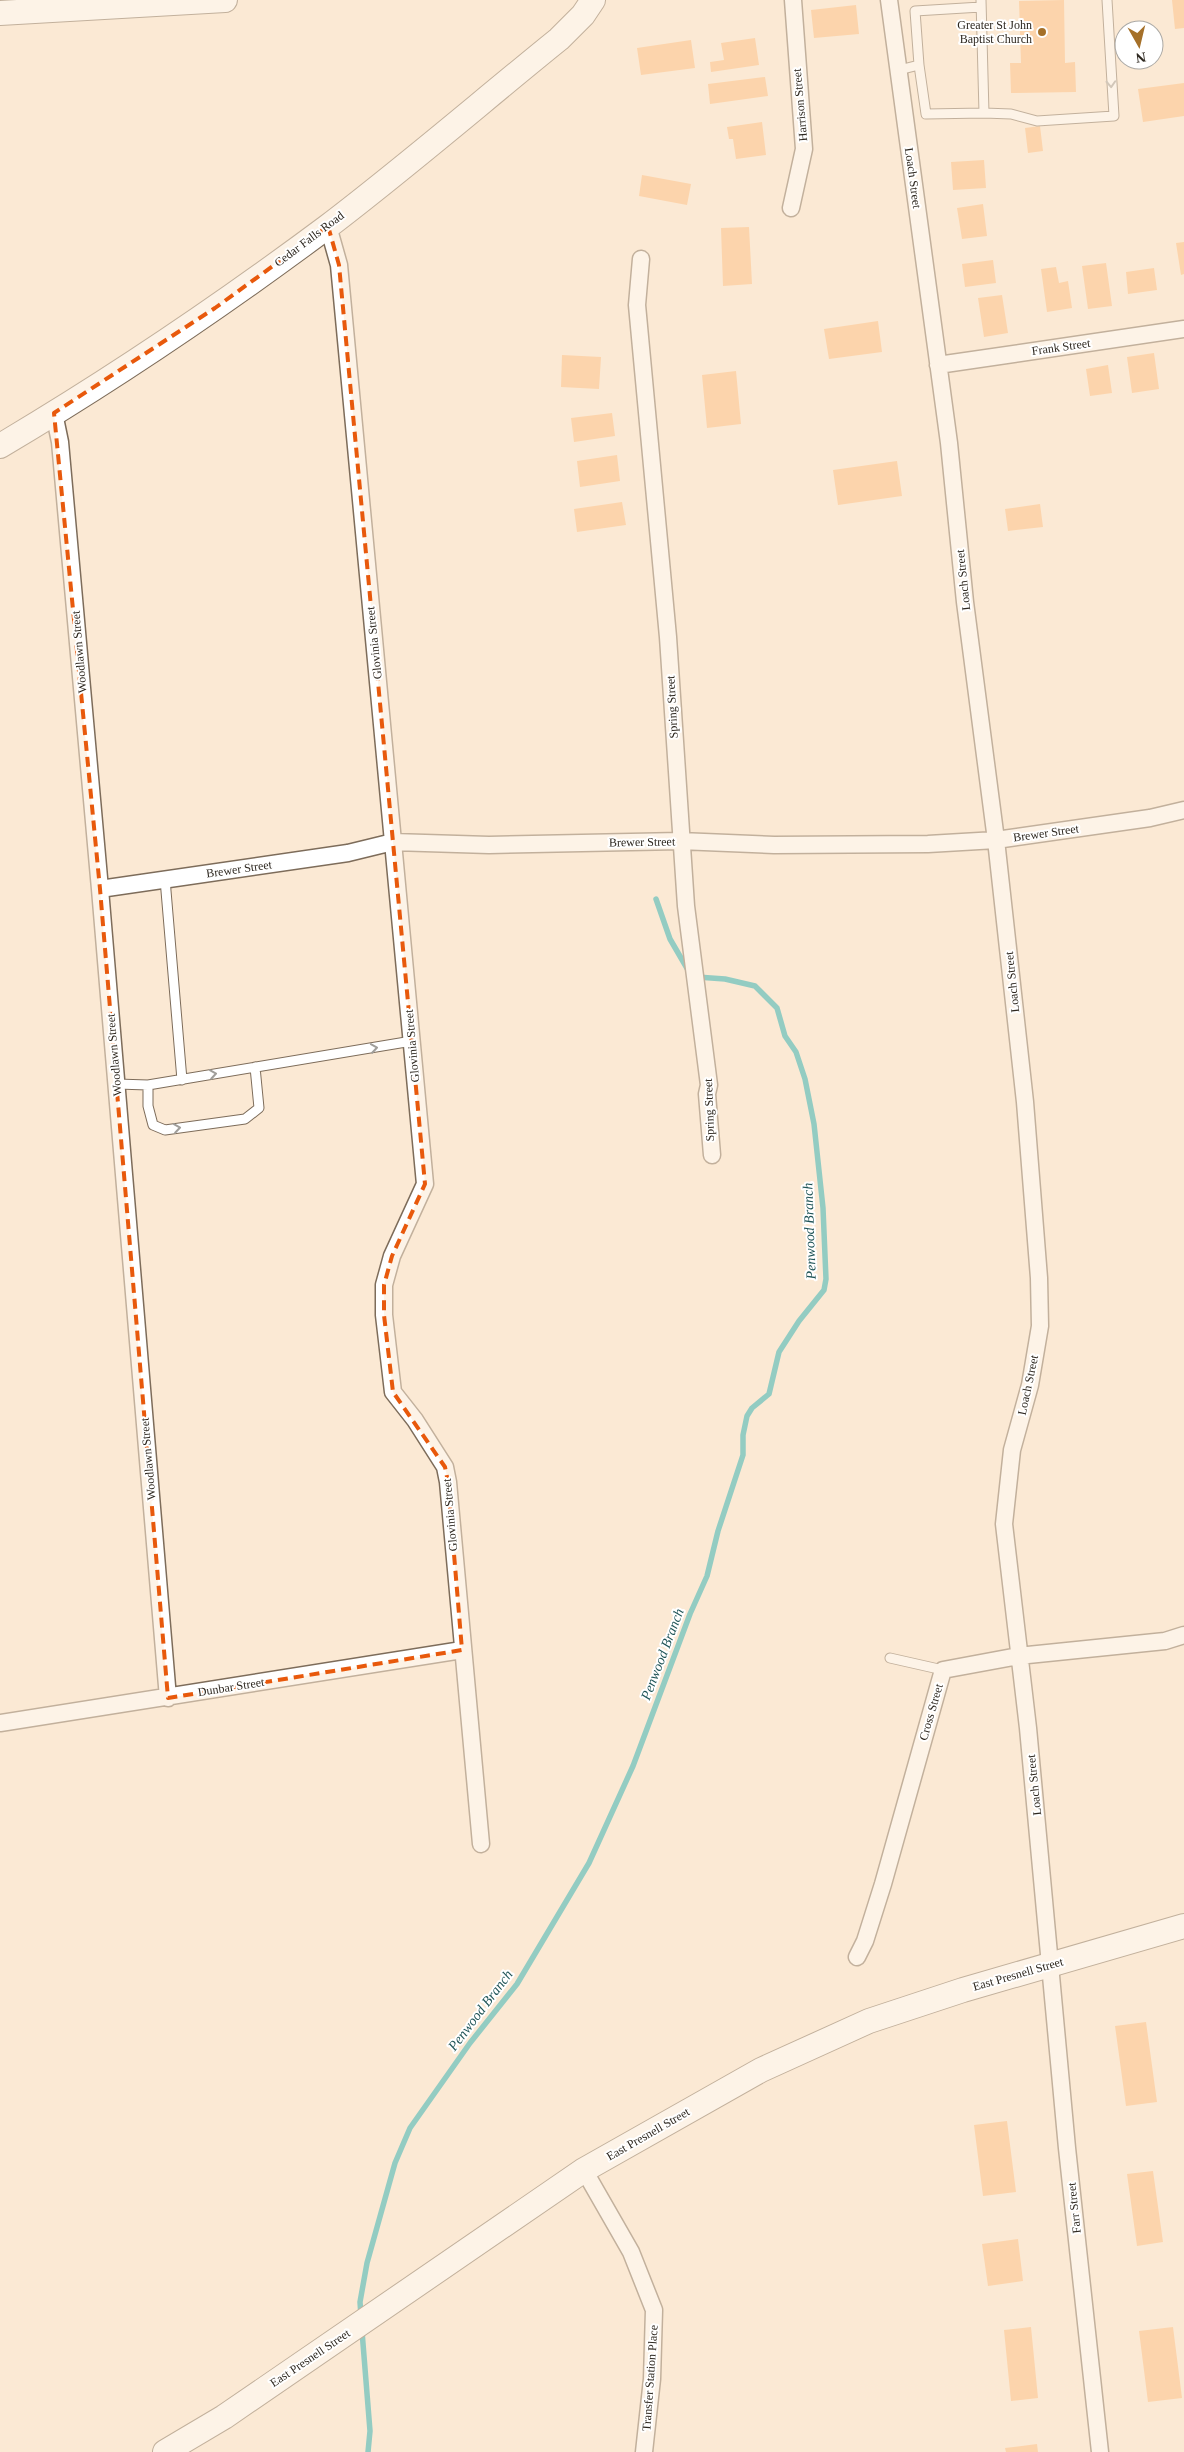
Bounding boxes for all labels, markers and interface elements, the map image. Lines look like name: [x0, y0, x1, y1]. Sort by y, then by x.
place label: Greater St John Baptist Church: [957, 18, 1032, 46]
north arrow: [1114, 20, 1164, 70]
marker: Greater St John Baptist Church: [1036, 26, 1048, 38]
text: N: [1135, 49, 1147, 66]
street label: Harrison Street: [790, 67, 810, 142]
one-way arrow: [1106, 80, 1117, 88]
street label: Loach Street: [902, 147, 924, 210]
street label: Cedar Falls Road: [272, 208, 346, 270]
street label: Frank Street: [1031, 336, 1092, 358]
street label: Loach Street: [953, 548, 973, 611]
street label: Glovinia Street: [363, 605, 385, 680]
street label: Woodlawn Street: [68, 610, 90, 694]
street label: Spring Street: [663, 675, 681, 739]
street label: Brewer Street: [1012, 821, 1080, 845]
street label: Brewer Street: [609, 834, 676, 850]
street label: Brewer Street: [205, 857, 273, 881]
street label: Loach Street: [1002, 950, 1022, 1013]
street label: Glovinia Street: [402, 1008, 422, 1083]
street label: Woodlawn Street: [103, 1013, 125, 1097]
one-way arrow: [369, 1043, 378, 1053]
one-way arrow: [209, 1070, 218, 1080]
street label: Spring Street: [701, 1078, 717, 1142]
one-way arrow: [174, 1123, 182, 1134]
water label: Penwood Branch: [800, 1182, 819, 1281]
street label: Loach Street: [1015, 1353, 1041, 1416]
street label: Woodlawn Street: [137, 1417, 159, 1501]
street label: Glovinia Street: [440, 1477, 460, 1552]
water label: Penwood Branch: [638, 1606, 687, 1703]
street label: Dunbar Street: [197, 1675, 266, 1699]
street label: Cross Street: [916, 1681, 946, 1742]
street label: Loach Street: [1024, 1753, 1044, 1816]
street label: East Presnell Street: [971, 1954, 1065, 1994]
water label: Penwood Branch: [445, 1967, 516, 2054]
street label: East Presnell Street: [604, 2104, 692, 2163]
street label: Farr Street: [1064, 2181, 1084, 2234]
street label: Transfer Station Place: [639, 2325, 661, 2431]
street label: East Presnell Street: [267, 2326, 353, 2390]

